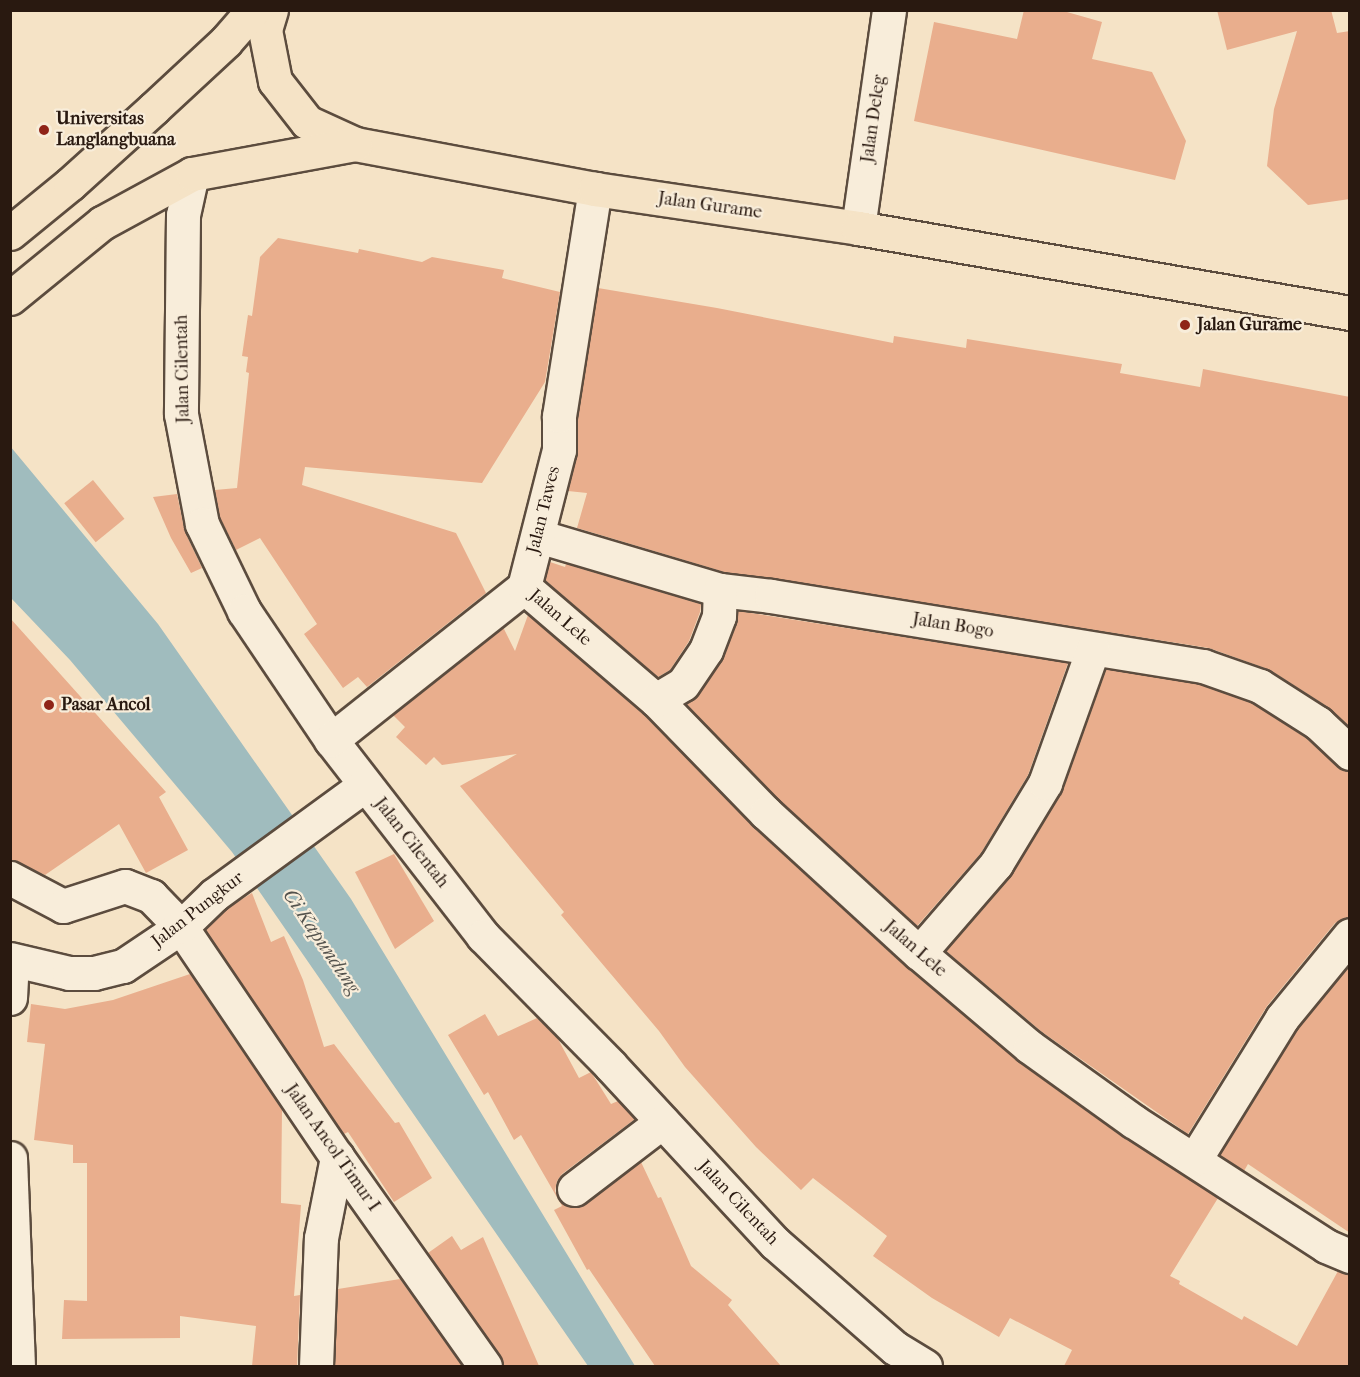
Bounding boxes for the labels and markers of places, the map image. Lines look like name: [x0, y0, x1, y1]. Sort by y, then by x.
place label: Universitas Langlangbuana: [56, 109, 175, 152]
marker: Universitas Langlangbuana: [37, 123, 51, 137]
place label: Jalan Gurame: [1197, 314, 1302, 336]
marker: Jalan Gurame: [1178, 318, 1192, 332]
place label: Pasar Ancol: [61, 694, 150, 716]
marker: Pasar Ancol: [42, 698, 56, 712]

